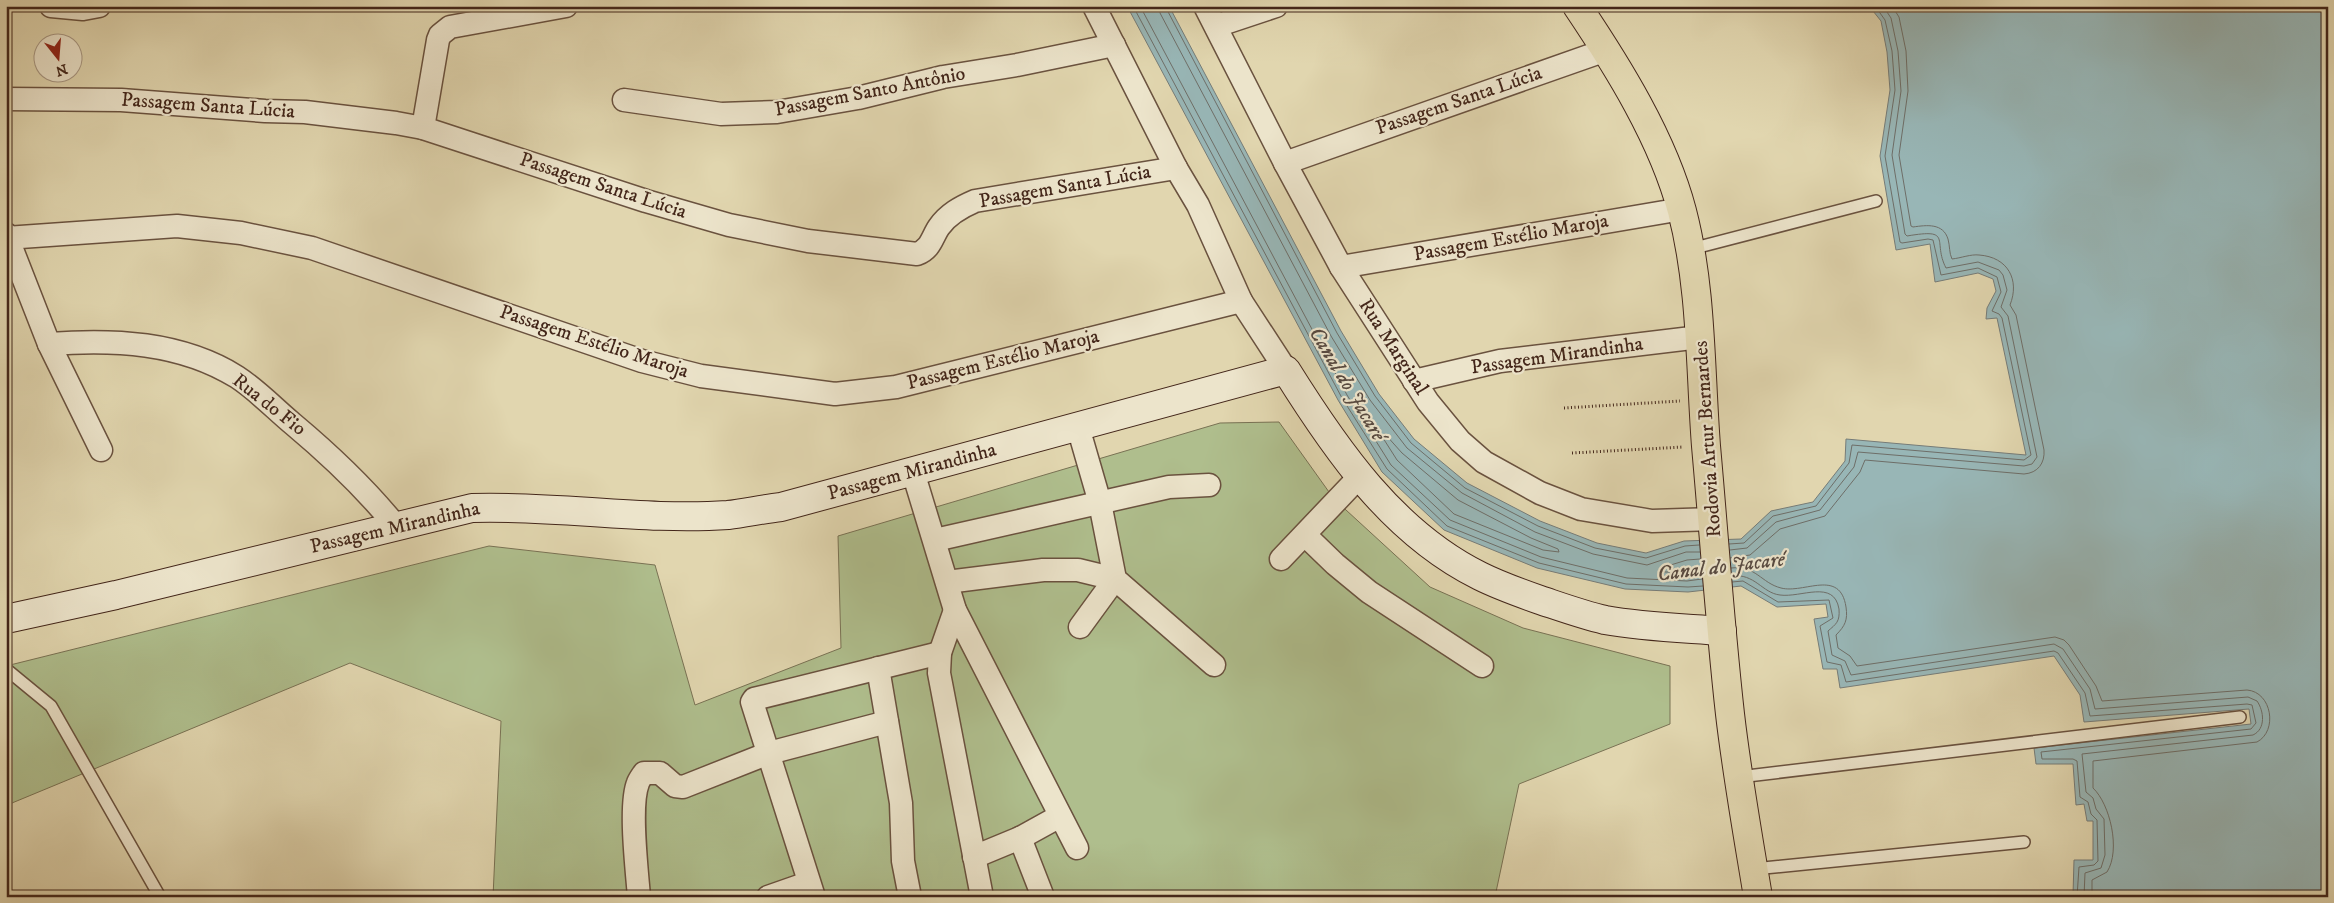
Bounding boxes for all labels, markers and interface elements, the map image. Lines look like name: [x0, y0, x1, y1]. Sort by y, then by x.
north arrow: [32, 32, 82, 82]
text: N: [53, 59, 70, 80]
street label: Passagem Santo Antônio: [773, 61, 967, 123]
street label: Passagem Santa Lúcia: [1373, 61, 1546, 141]
street label: Passagem Santa Lúcia: [120, 87, 296, 125]
street label: Passagem Santa Lúcia: [516, 147, 690, 225]
street label: Passagem Santa Lúcia: [977, 159, 1153, 214]
street label: Passagem Estélio Maroja: [1412, 208, 1611, 267]
street label: Rua Marginal: [1353, 294, 1433, 400]
street label: Passagem Estélio Maroja: [496, 300, 692, 385]
water label: Canal do Jacaré: [1303, 322, 1393, 449]
street label: Passagem Estélio Maroja: [904, 324, 1102, 396]
street label: Passagem Mirandinha: [1469, 331, 1645, 380]
street label: Rodovia Artur Bernardes: [1689, 340, 1727, 538]
street label: Rua do Fio: [227, 368, 311, 442]
street label: Passagem Mirandinha: [825, 437, 1000, 507]
street label: Passagem Mirandinha: [308, 496, 483, 560]
water label: Canal do Jacaré: [1656, 546, 1790, 588]

